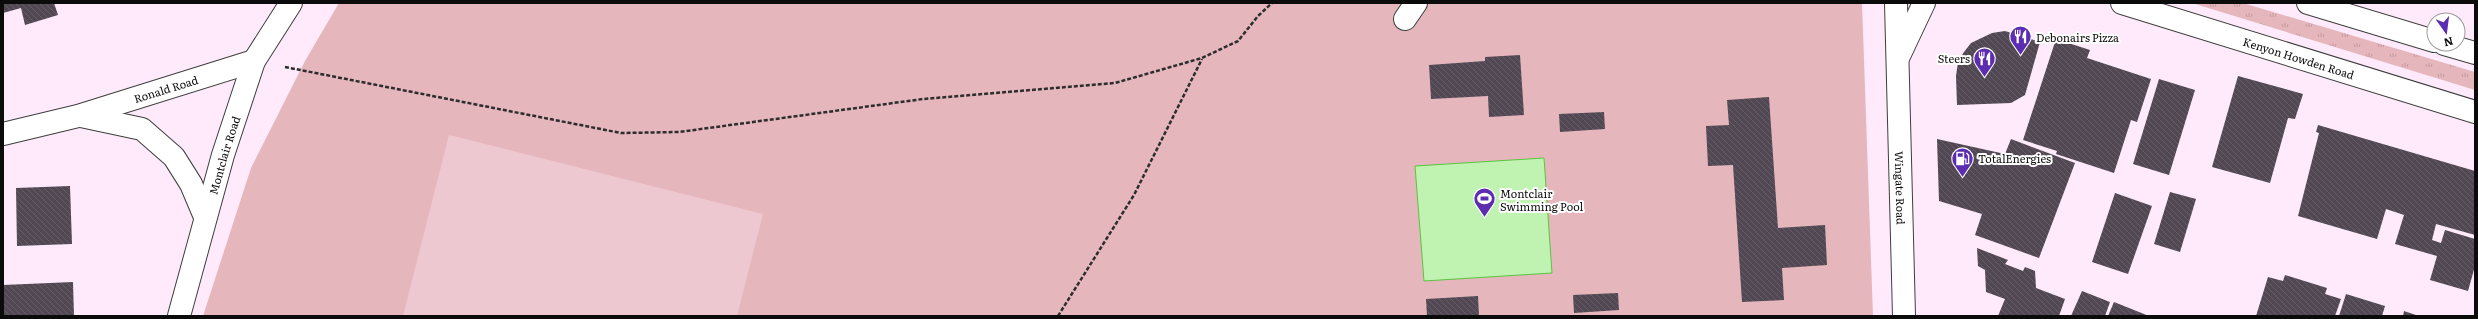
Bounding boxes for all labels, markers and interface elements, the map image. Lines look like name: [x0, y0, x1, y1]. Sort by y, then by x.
north arrow: [2426, 12, 2466, 52]
restaurant icon: Debonairs Pizza: [2007, 24, 2033, 57]
place label: Debonairs Pizza: [2036, 29, 2119, 45]
street label: Kenyon Howden Road: [2241, 33, 2357, 82]
text: N: [2442, 34, 2455, 52]
restaurant icon: Steers: [1972, 45, 1998, 78]
place label: Steers: [1938, 50, 1970, 66]
street label: Ronald Road: [132, 71, 200, 106]
street label: Montclair Road: [205, 114, 243, 196]
fuel station icon: TotalEnergies: [1950, 145, 1976, 178]
place label: TotalEnergies: [1978, 150, 2051, 166]
street label: Wingate Road: [1892, 151, 1910, 225]
place label: Montclair Swimming Pool: [1500, 185, 1583, 214]
sports icon: Montclair Swimming Pool: [1471, 186, 1497, 219]

